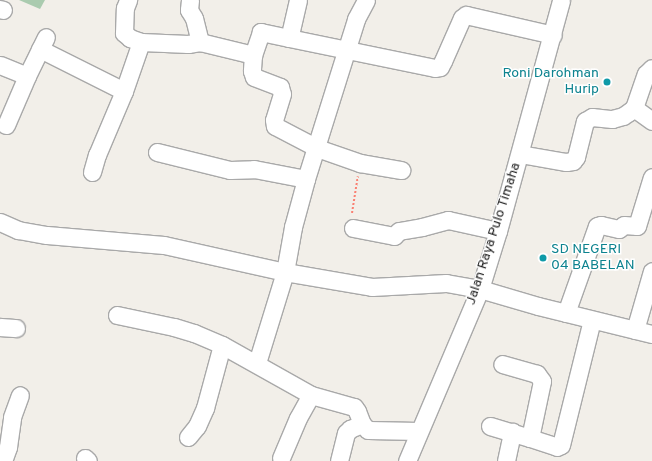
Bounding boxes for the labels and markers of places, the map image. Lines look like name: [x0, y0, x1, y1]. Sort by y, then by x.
place label: Roni Darohman Hurip: [502, 66, 599, 98]
marker: Roni Darohman Hurip: [602, 77, 612, 87]
place label: SD NEGERI 04 BABELAN: [551, 242, 635, 274]
marker: SD NEGERI 04 BABELAN: [538, 253, 548, 263]

